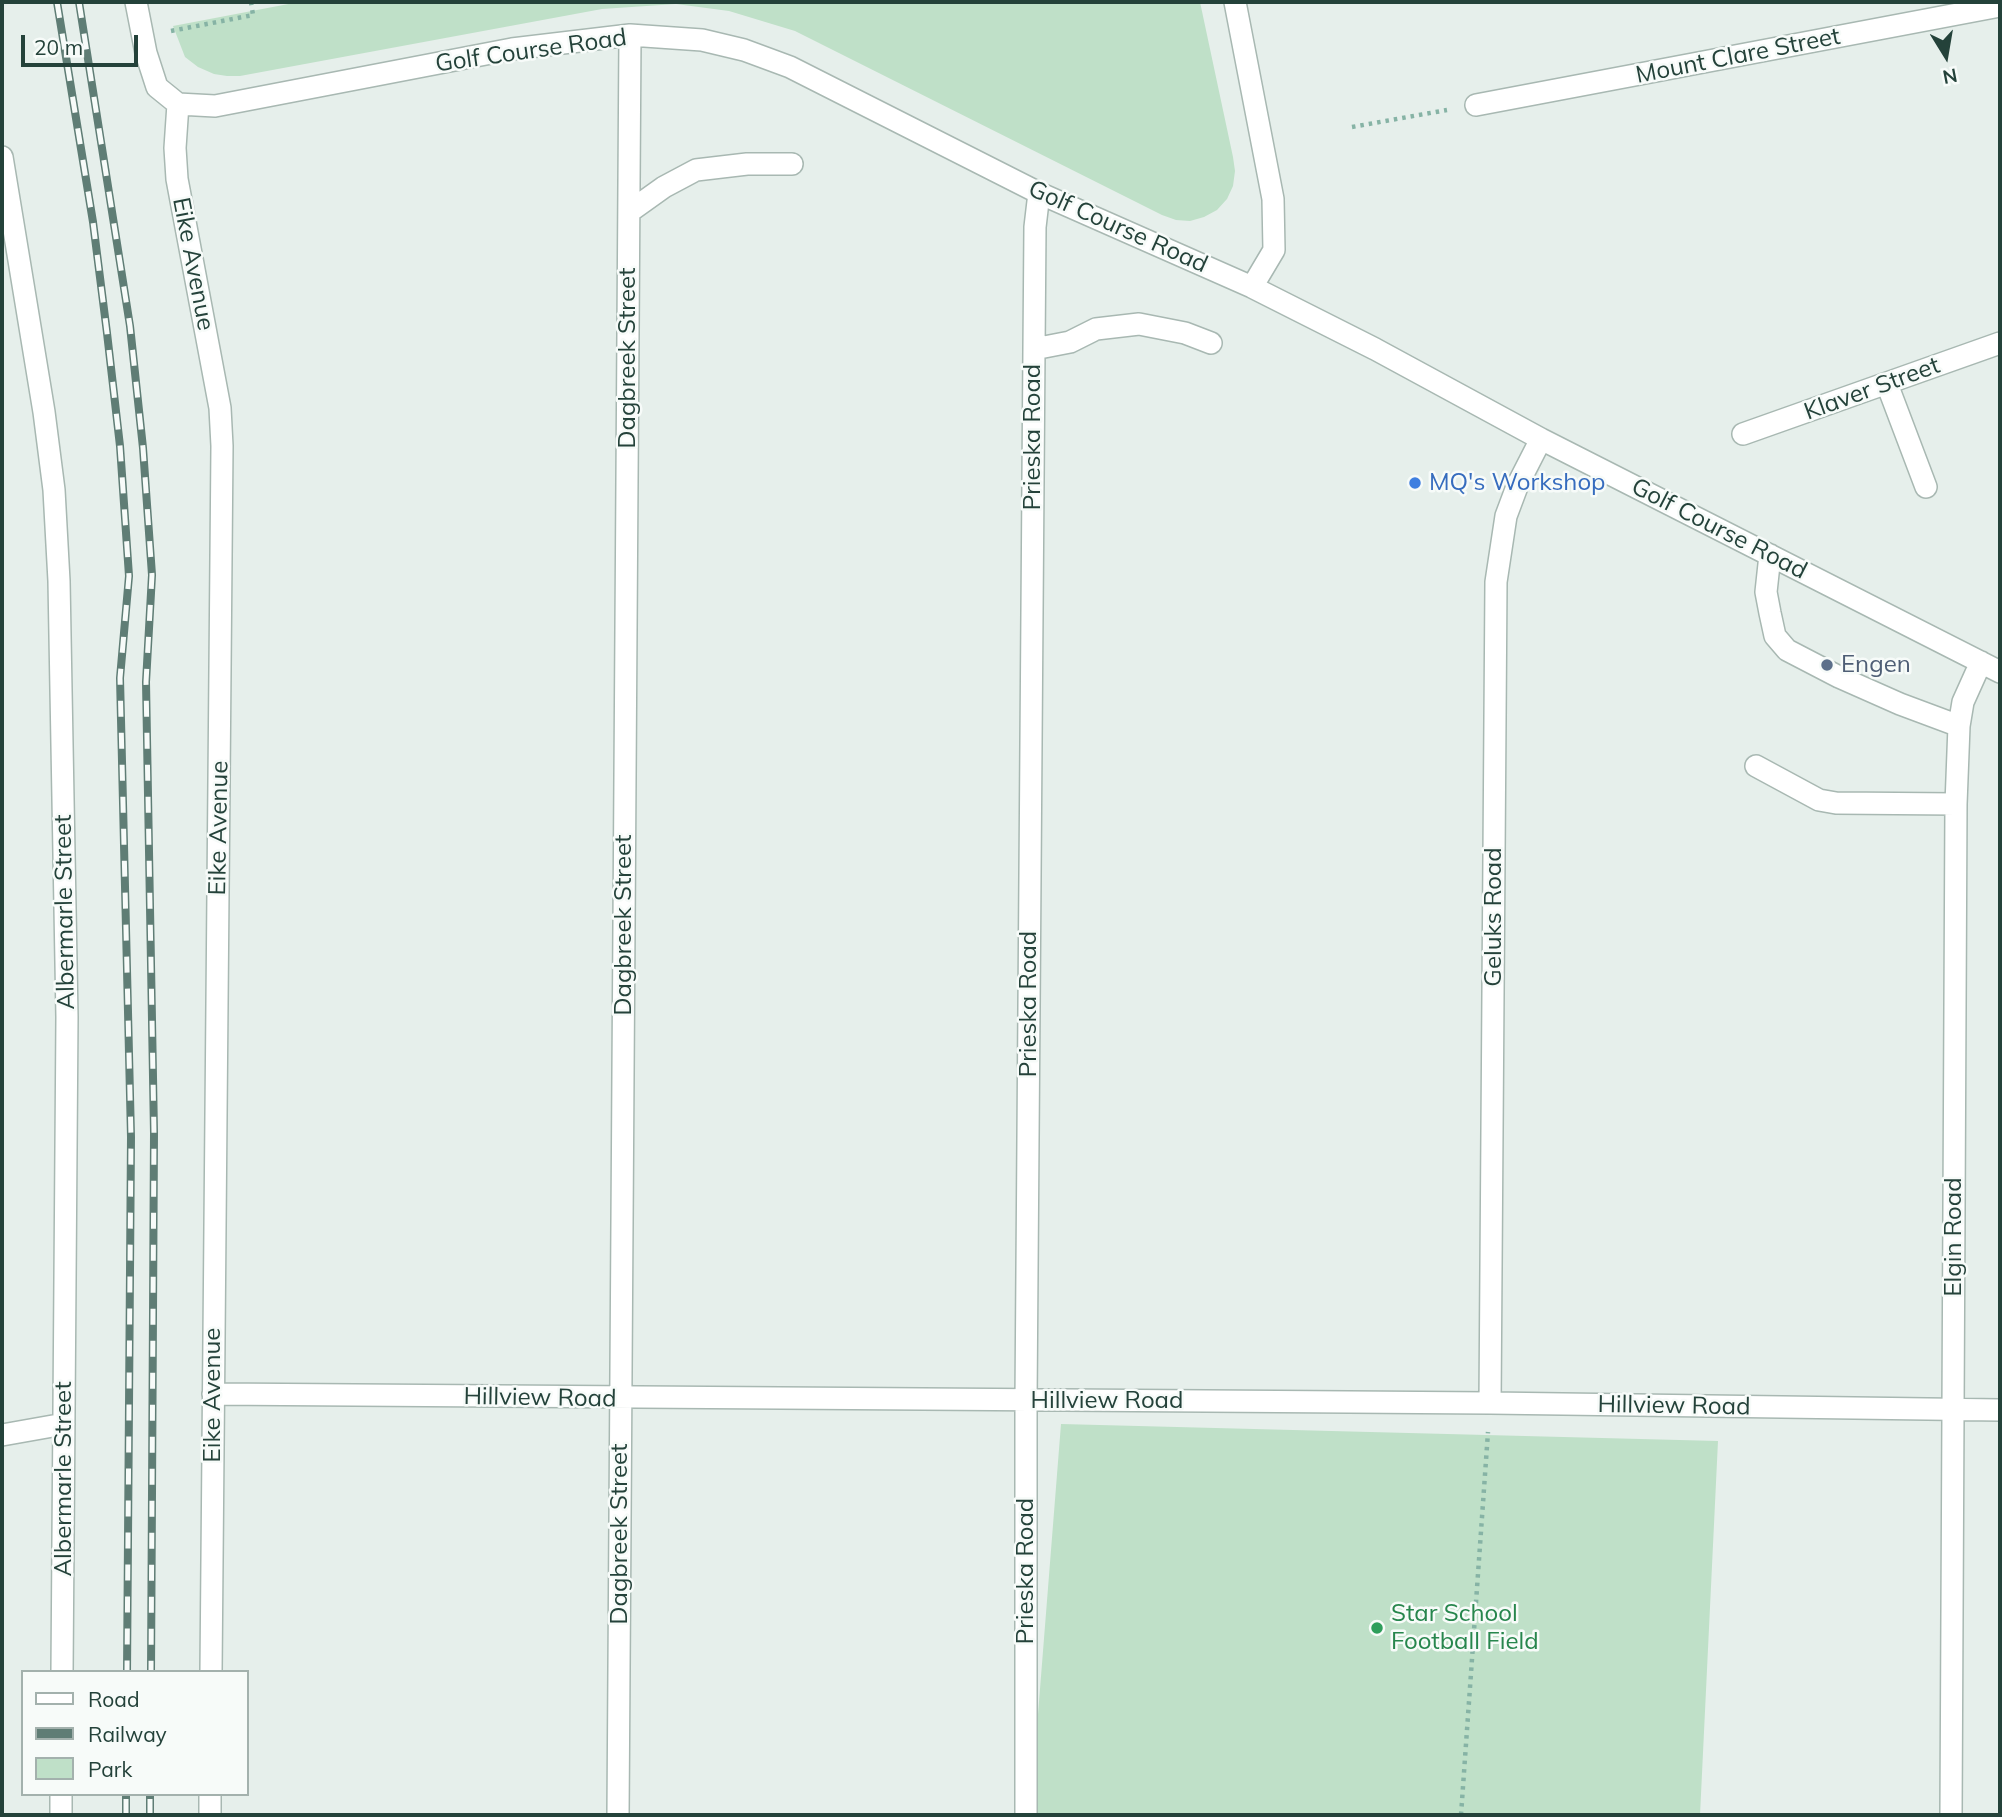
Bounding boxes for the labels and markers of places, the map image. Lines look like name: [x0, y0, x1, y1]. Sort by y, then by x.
place label: MQ's Workshop: [1429, 469, 1606, 497]
marker: MQ's Workshop: [1407, 475, 1423, 491]
place label: Engen: [1841, 651, 1911, 679]
marker: Engen: [1819, 657, 1835, 673]
place label: Star School Football Field: [1391, 1600, 1539, 1656]
marker: Star School Football Field: [1369, 1620, 1385, 1636]

